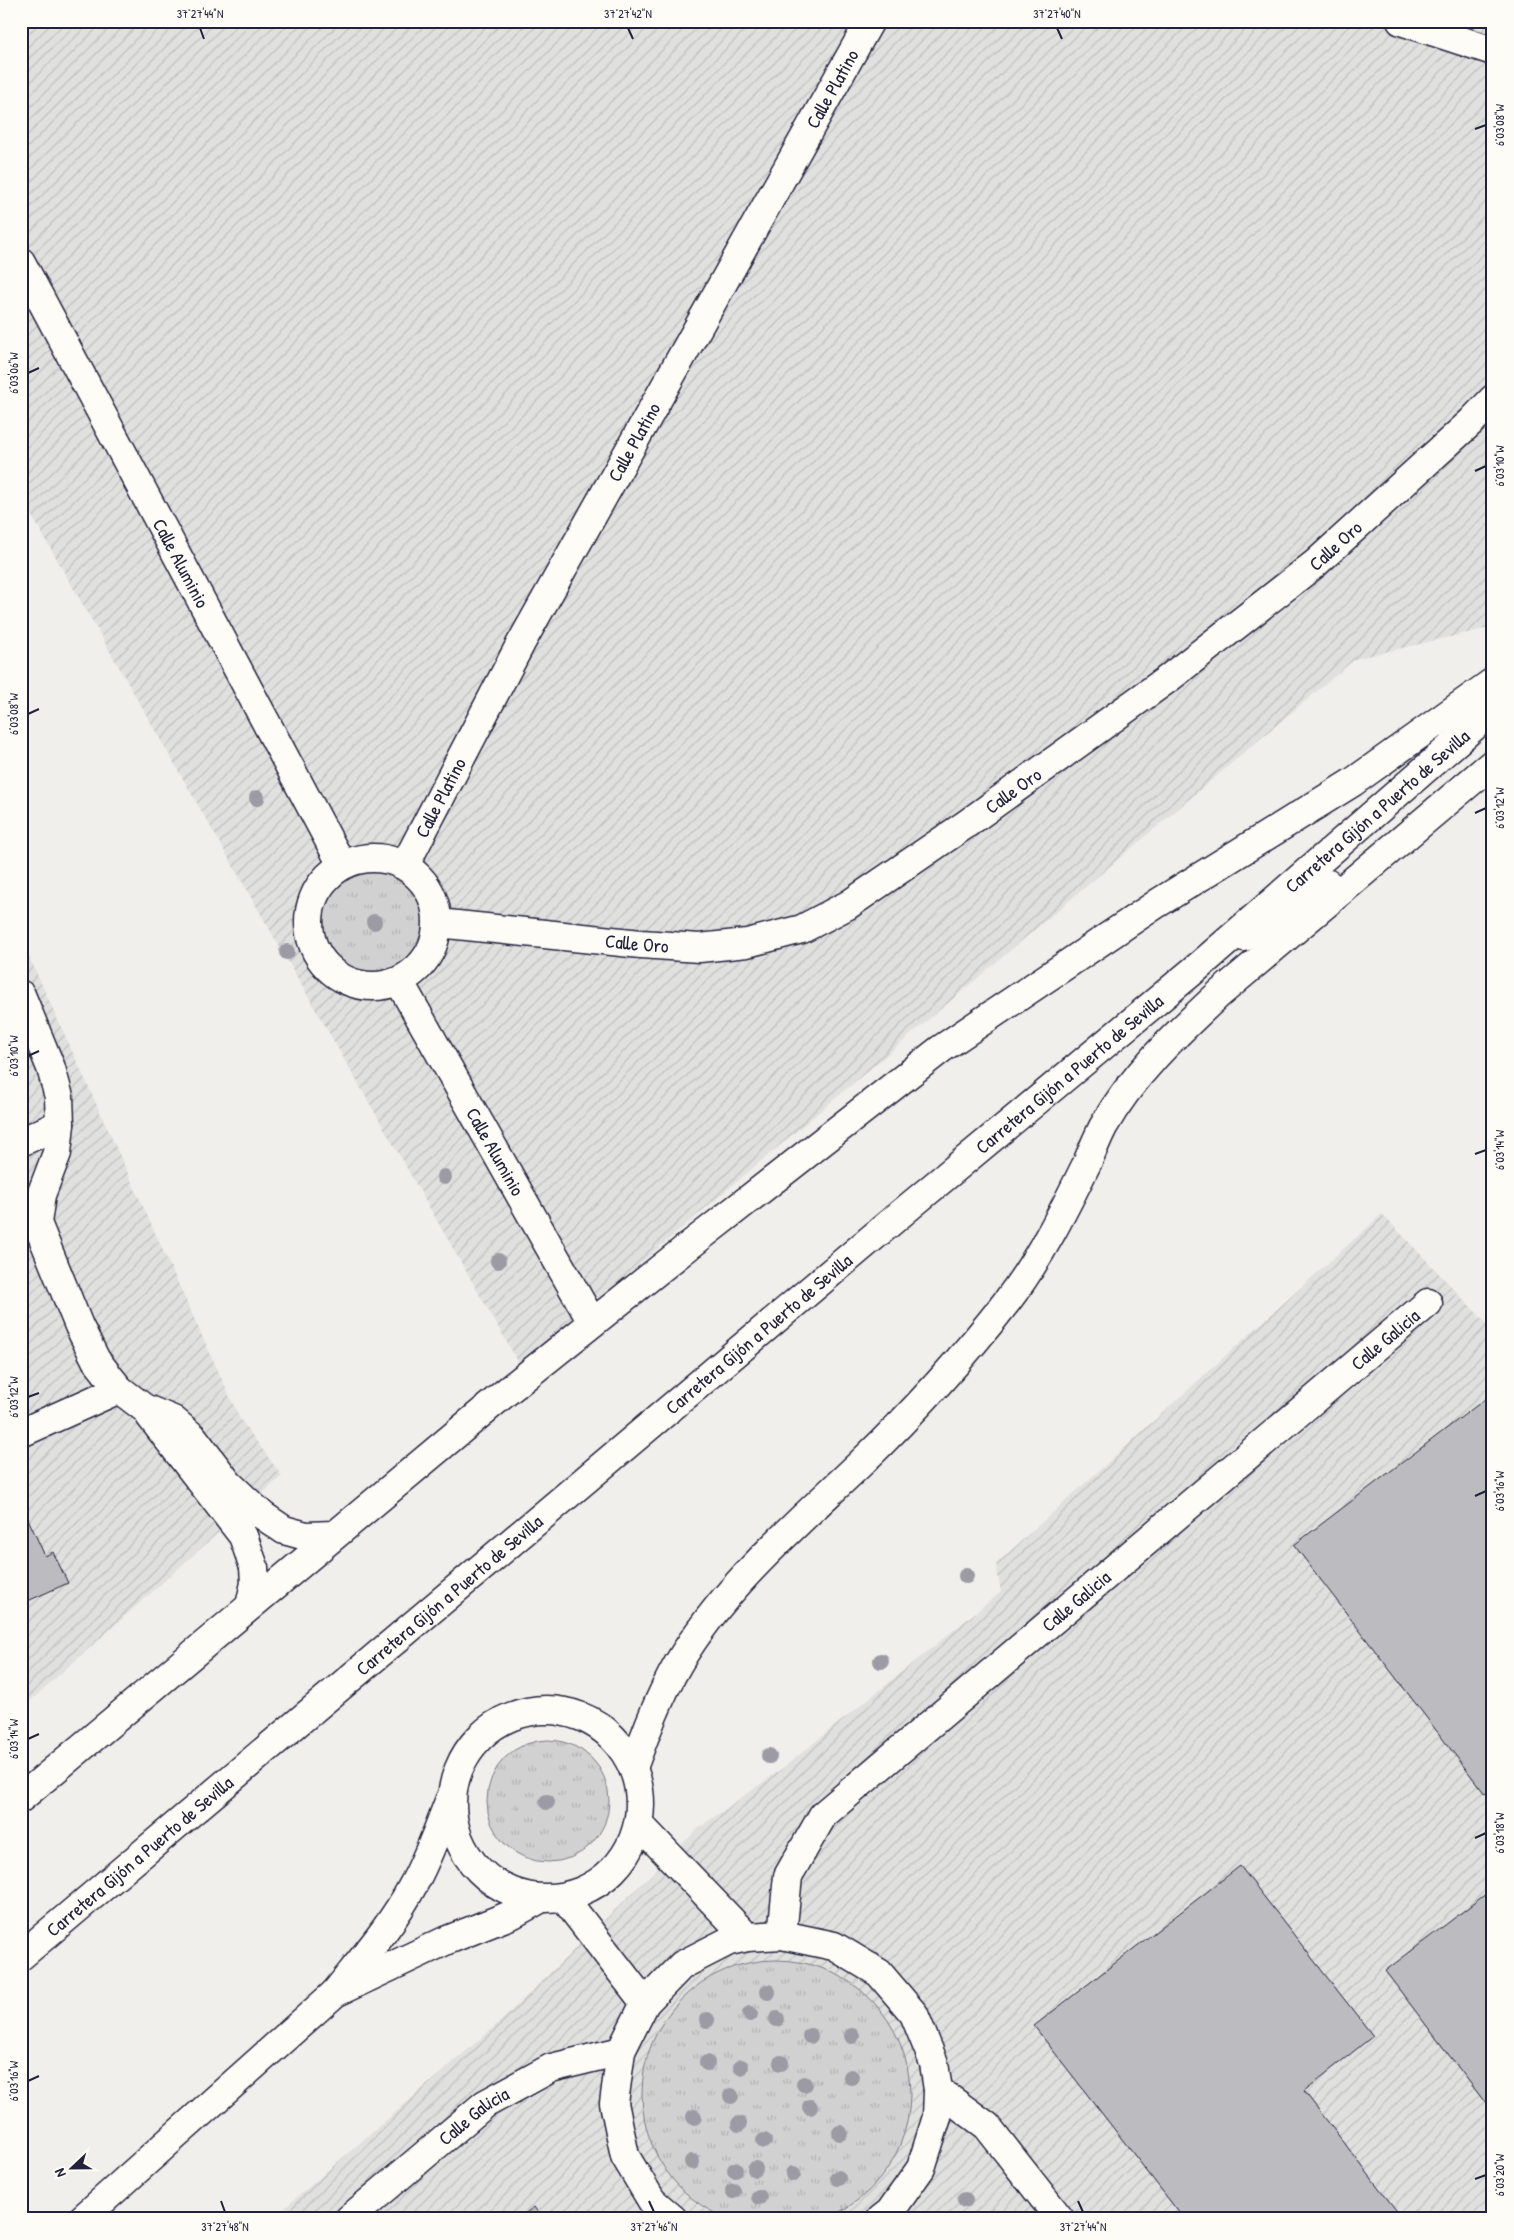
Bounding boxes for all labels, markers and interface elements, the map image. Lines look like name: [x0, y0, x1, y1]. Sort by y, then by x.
text: 37°27'44"N: [177, 5, 223, 22]
text: 37°27'42"N: [604, 5, 652, 22]
text: 37°27'40"N: [1033, 5, 1081, 22]
street label: Calle Platino: [799, 44, 865, 133]
text: 6°03'08"W: [1491, 103, 1508, 146]
text: 6°03'06"W: [5, 352, 22, 394]
street label: Calle Platino: [601, 397, 667, 486]
text: 6°03'10"W: [1491, 445, 1508, 487]
street label: Calle Aluminio: [147, 514, 216, 613]
street label: Calle Oro: [1303, 514, 1368, 577]
text: 6°03'08"W: [5, 692, 22, 735]
street label: Carretera Gijón a Puerto de Sevilla: [1279, 723, 1476, 899]
street label: Calle Platino: [409, 753, 472, 842]
street label: Calle Oro: [980, 761, 1047, 820]
text: 6°03'12"W: [1491, 787, 1508, 829]
street label: Calle Oro: [604, 927, 670, 959]
street label: Carretera Gijón a Puerto de Sevilla: [970, 988, 1169, 1160]
text: 6°03'10"W: [5, 1035, 22, 1077]
street label: Calle Aluminio: [460, 1103, 531, 1201]
text: 6°03'14"W: [1491, 1129, 1508, 1170]
street label: Carretera Gijón a Puerto de Sevilla: [660, 1247, 858, 1420]
street label: Calle Galicia: [1345, 1302, 1426, 1376]
text: 6°03'12"W: [5, 1376, 22, 1418]
text: 6°03'16"W: [1491, 1470, 1508, 1511]
street label: Carretera Gijón a Puerto de Sevilla: [350, 1508, 548, 1681]
street label: Calle Galicia: [1036, 1564, 1116, 1638]
text: 6°03'14"W: [5, 1718, 22, 1759]
street label: Carretera Gijón a Puerto de Sevilla: [40, 1769, 239, 1942]
text: 6°03'18"W: [1491, 1812, 1508, 1853]
text: 6°03'16"W: [5, 2060, 22, 2101]
street label: Calle Galicia: [433, 2080, 514, 2151]
north arrow: [48, 2142, 98, 2192]
text: 6°03'20"W: [1491, 2153, 1508, 2196]
text: N: [49, 2166, 70, 2180]
text: 37°27'48"N: [201, 2218, 249, 2235]
text: 37°27'46"N: [631, 2218, 677, 2235]
text: 37°27'44"N: [1060, 2218, 1106, 2235]

